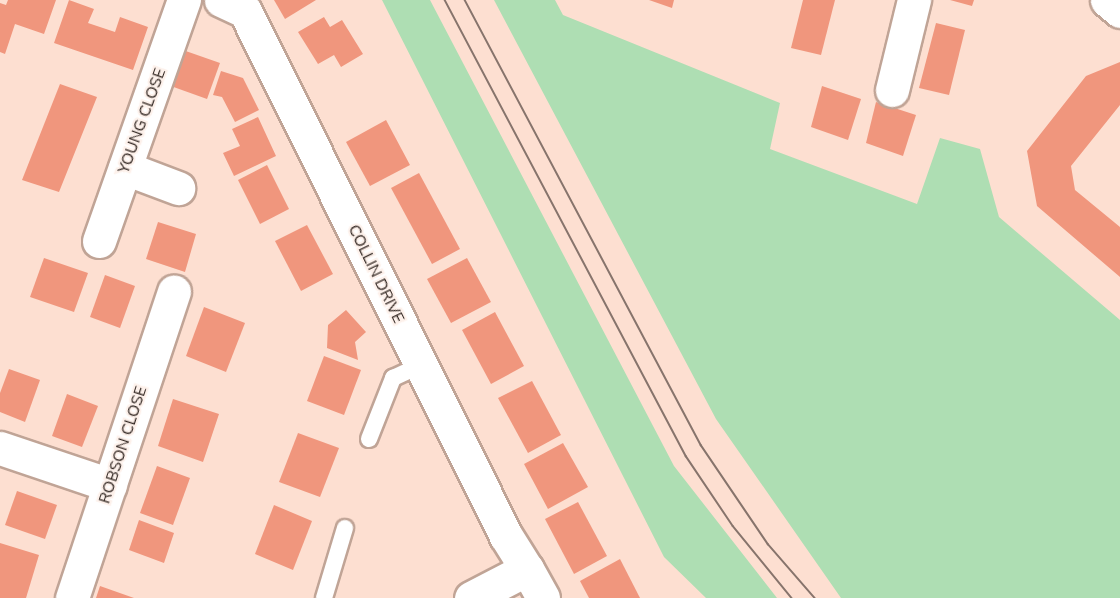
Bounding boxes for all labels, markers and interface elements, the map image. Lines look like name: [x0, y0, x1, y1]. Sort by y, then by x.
street label: YOUNG CLOSE: [114, 66, 170, 176]
street label: COLLIN DRIVE: [344, 222, 408, 326]
street label: ROBSON CLOSE: [95, 384, 151, 506]

